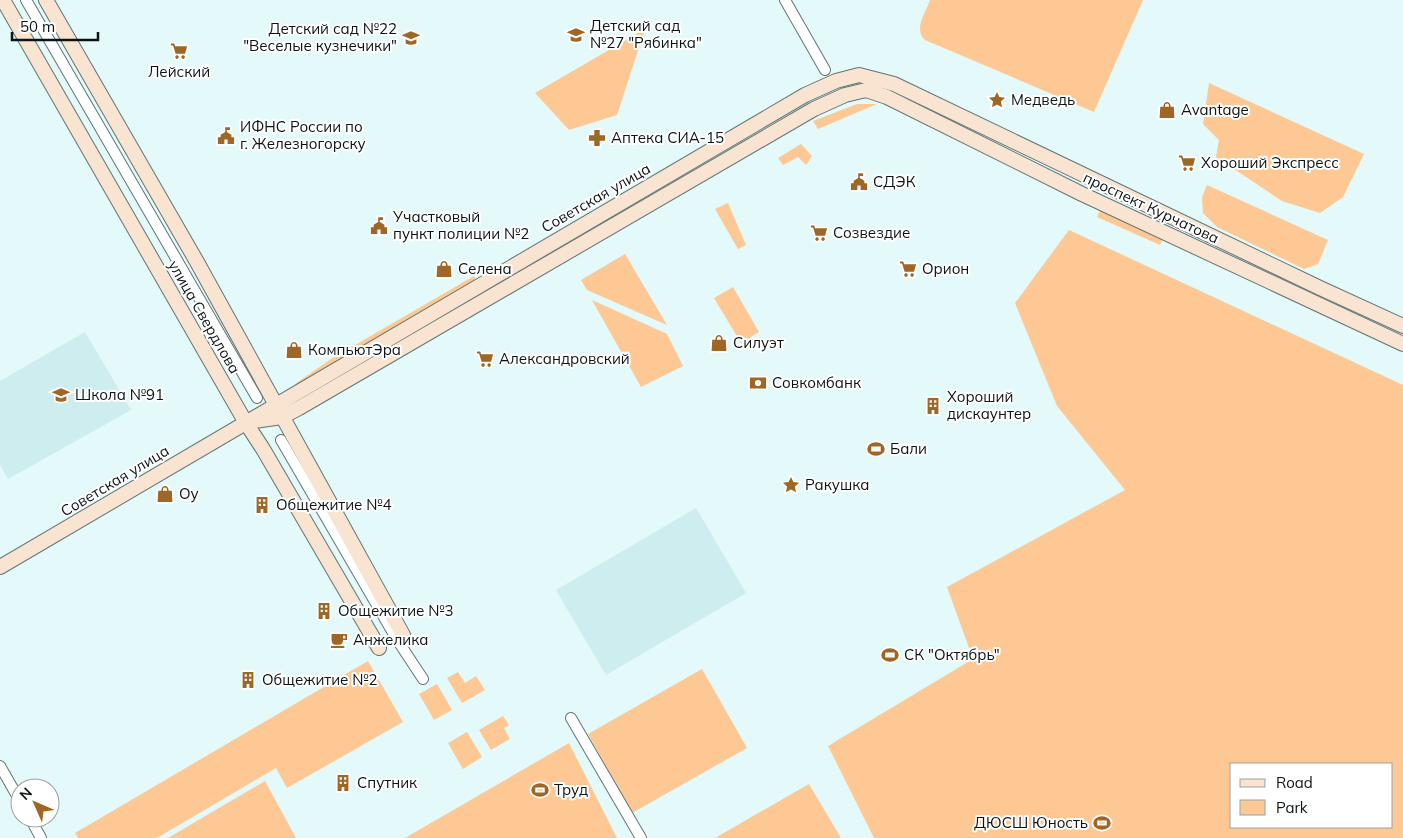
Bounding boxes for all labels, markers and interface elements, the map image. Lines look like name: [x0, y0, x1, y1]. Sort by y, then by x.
scale bar: [12, 10, 99, 42]
place label: Детский сад №27 "Рябинка": [590, 16, 702, 52]
text: 50 m: [20, 17, 55, 36]
place label: Детский сад №22 "Веселые кузнечики": [243, 19, 397, 55]
school or university icon: Детский сад №27 "Рябинка": [566, 25, 586, 45]
school or university icon: Детский сад №22 "Веселые кузнечики": [401, 28, 421, 48]
supermarket icon: Лейский: [169, 41, 189, 61]
place label: Лейский: [148, 62, 210, 81]
place icon: Медведь: [987, 90, 1007, 110]
place label: Медведь: [1011, 90, 1075, 109]
shop icon: Avantage: [1157, 100, 1177, 120]
place label: Avantage: [1181, 100, 1249, 119]
place label: ИФНС России по г. Железногорску: [240, 117, 366, 153]
public building icon: ИФНС России по г. Железногорску: [216, 126, 236, 146]
pharmacy icon: Аптека СИА-15: [587, 128, 607, 148]
place label: Аптека СИА-15: [611, 128, 724, 147]
supermarket icon: Хороший Экспресс: [1177, 153, 1197, 173]
place label: Хороший Экспресс: [1201, 153, 1339, 172]
street label: Советская улица: [538, 159, 654, 237]
street label: проспект Курчатова: [1080, 168, 1222, 247]
public building icon: СДЭК: [849, 172, 869, 192]
place label: СДЭК: [873, 172, 916, 191]
place label: Участковый пункт полиции №2: [392, 207, 529, 243]
public building icon: Участковый пункт полиции №2: [369, 216, 389, 236]
supermarket icon: Созвездие: [809, 223, 829, 243]
place label: Созвездие: [833, 223, 910, 242]
street label: улица Свердлова: [164, 257, 245, 377]
shop icon: Селена: [434, 259, 454, 279]
place label: Селена: [458, 259, 512, 278]
supermarket icon: Орион: [898, 259, 918, 279]
place label: Орион: [922, 259, 969, 278]
shop icon: Силуэт: [709, 333, 729, 353]
place label: Силуэт: [733, 333, 784, 352]
shop icon: КомпьютЭра: [284, 340, 304, 360]
place label: КомпьютЭра: [308, 340, 401, 359]
supermarket icon: Александровский: [475, 349, 495, 369]
place label: Александровский: [499, 349, 630, 368]
bank icon: Совкомбанк: [748, 373, 768, 393]
place label: Совкомбанк: [772, 373, 862, 392]
school or university icon: Школа №91: [51, 385, 71, 405]
place label: Школа №91: [75, 385, 164, 404]
place label: Хороший дискаунтер: [947, 387, 1031, 423]
building icon: Хороший дискаунтер: [923, 396, 943, 416]
sports icon: Бали: [866, 439, 886, 459]
place label: Бали: [890, 439, 927, 458]
street label: Советская улица: [57, 441, 172, 520]
place icon: Ракушка: [781, 475, 801, 495]
place label: Ракушка: [805, 475, 869, 494]
shop icon: Оу: [155, 484, 175, 504]
place label: Оу: [179, 484, 199, 503]
building icon: Общежитие №4: [252, 495, 272, 515]
place label: Общежитие №4: [276, 495, 392, 514]
building icon: Общежитие №3: [314, 601, 334, 621]
place label: Общежитие №3: [338, 601, 454, 620]
cafe icon: Анжелика: [329, 630, 349, 650]
place label: Анжелика: [353, 630, 428, 649]
sports icon: СК "Октябрь": [880, 645, 900, 665]
place label: СК "Октябрь": [904, 645, 1000, 664]
building icon: Общежитие №2: [238, 670, 258, 690]
place label: Общежитие №2: [262, 670, 378, 689]
legend: [1230, 763, 1393, 828]
building icon: Спутник: [333, 773, 353, 793]
place label: Спутник: [357, 773, 418, 792]
text: Road: [1276, 773, 1313, 792]
north arrow: [10, 778, 60, 828]
sports icon: Труд: [530, 780, 550, 800]
place label: Труд: [554, 780, 588, 799]
text: N: [16, 784, 36, 804]
text: Park: [1276, 798, 1308, 817]
place label: ДЮСШ Юность: [974, 813, 1088, 832]
sports icon: ДЮСШ Юность: [1092, 813, 1112, 833]

